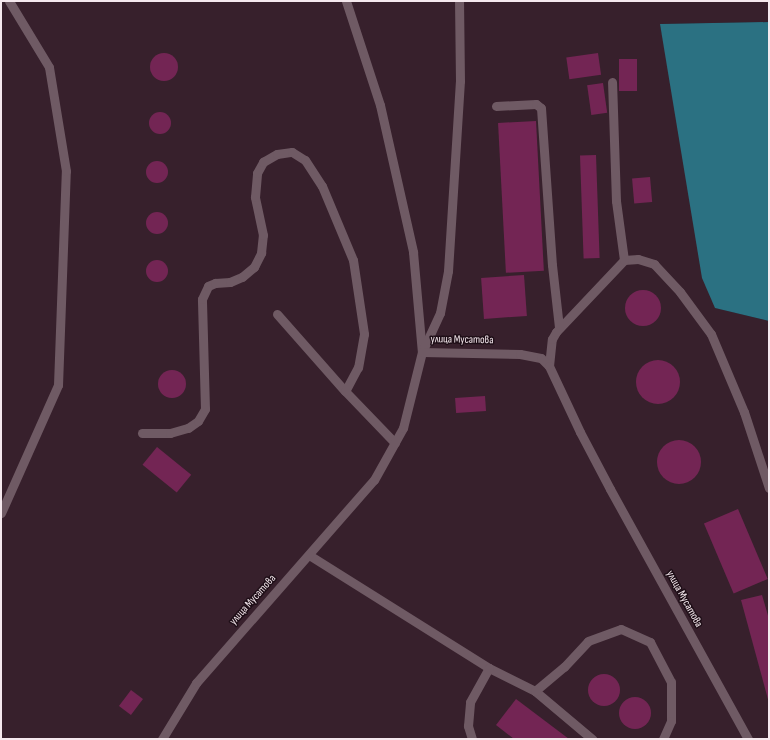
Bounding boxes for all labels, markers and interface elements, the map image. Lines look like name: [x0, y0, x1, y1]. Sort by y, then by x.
street label: улица Мусатова: [430, 333, 494, 347]
street label: улица Мусатова: [663, 568, 705, 630]
street label: улица Мусатова: [227, 572, 279, 628]

